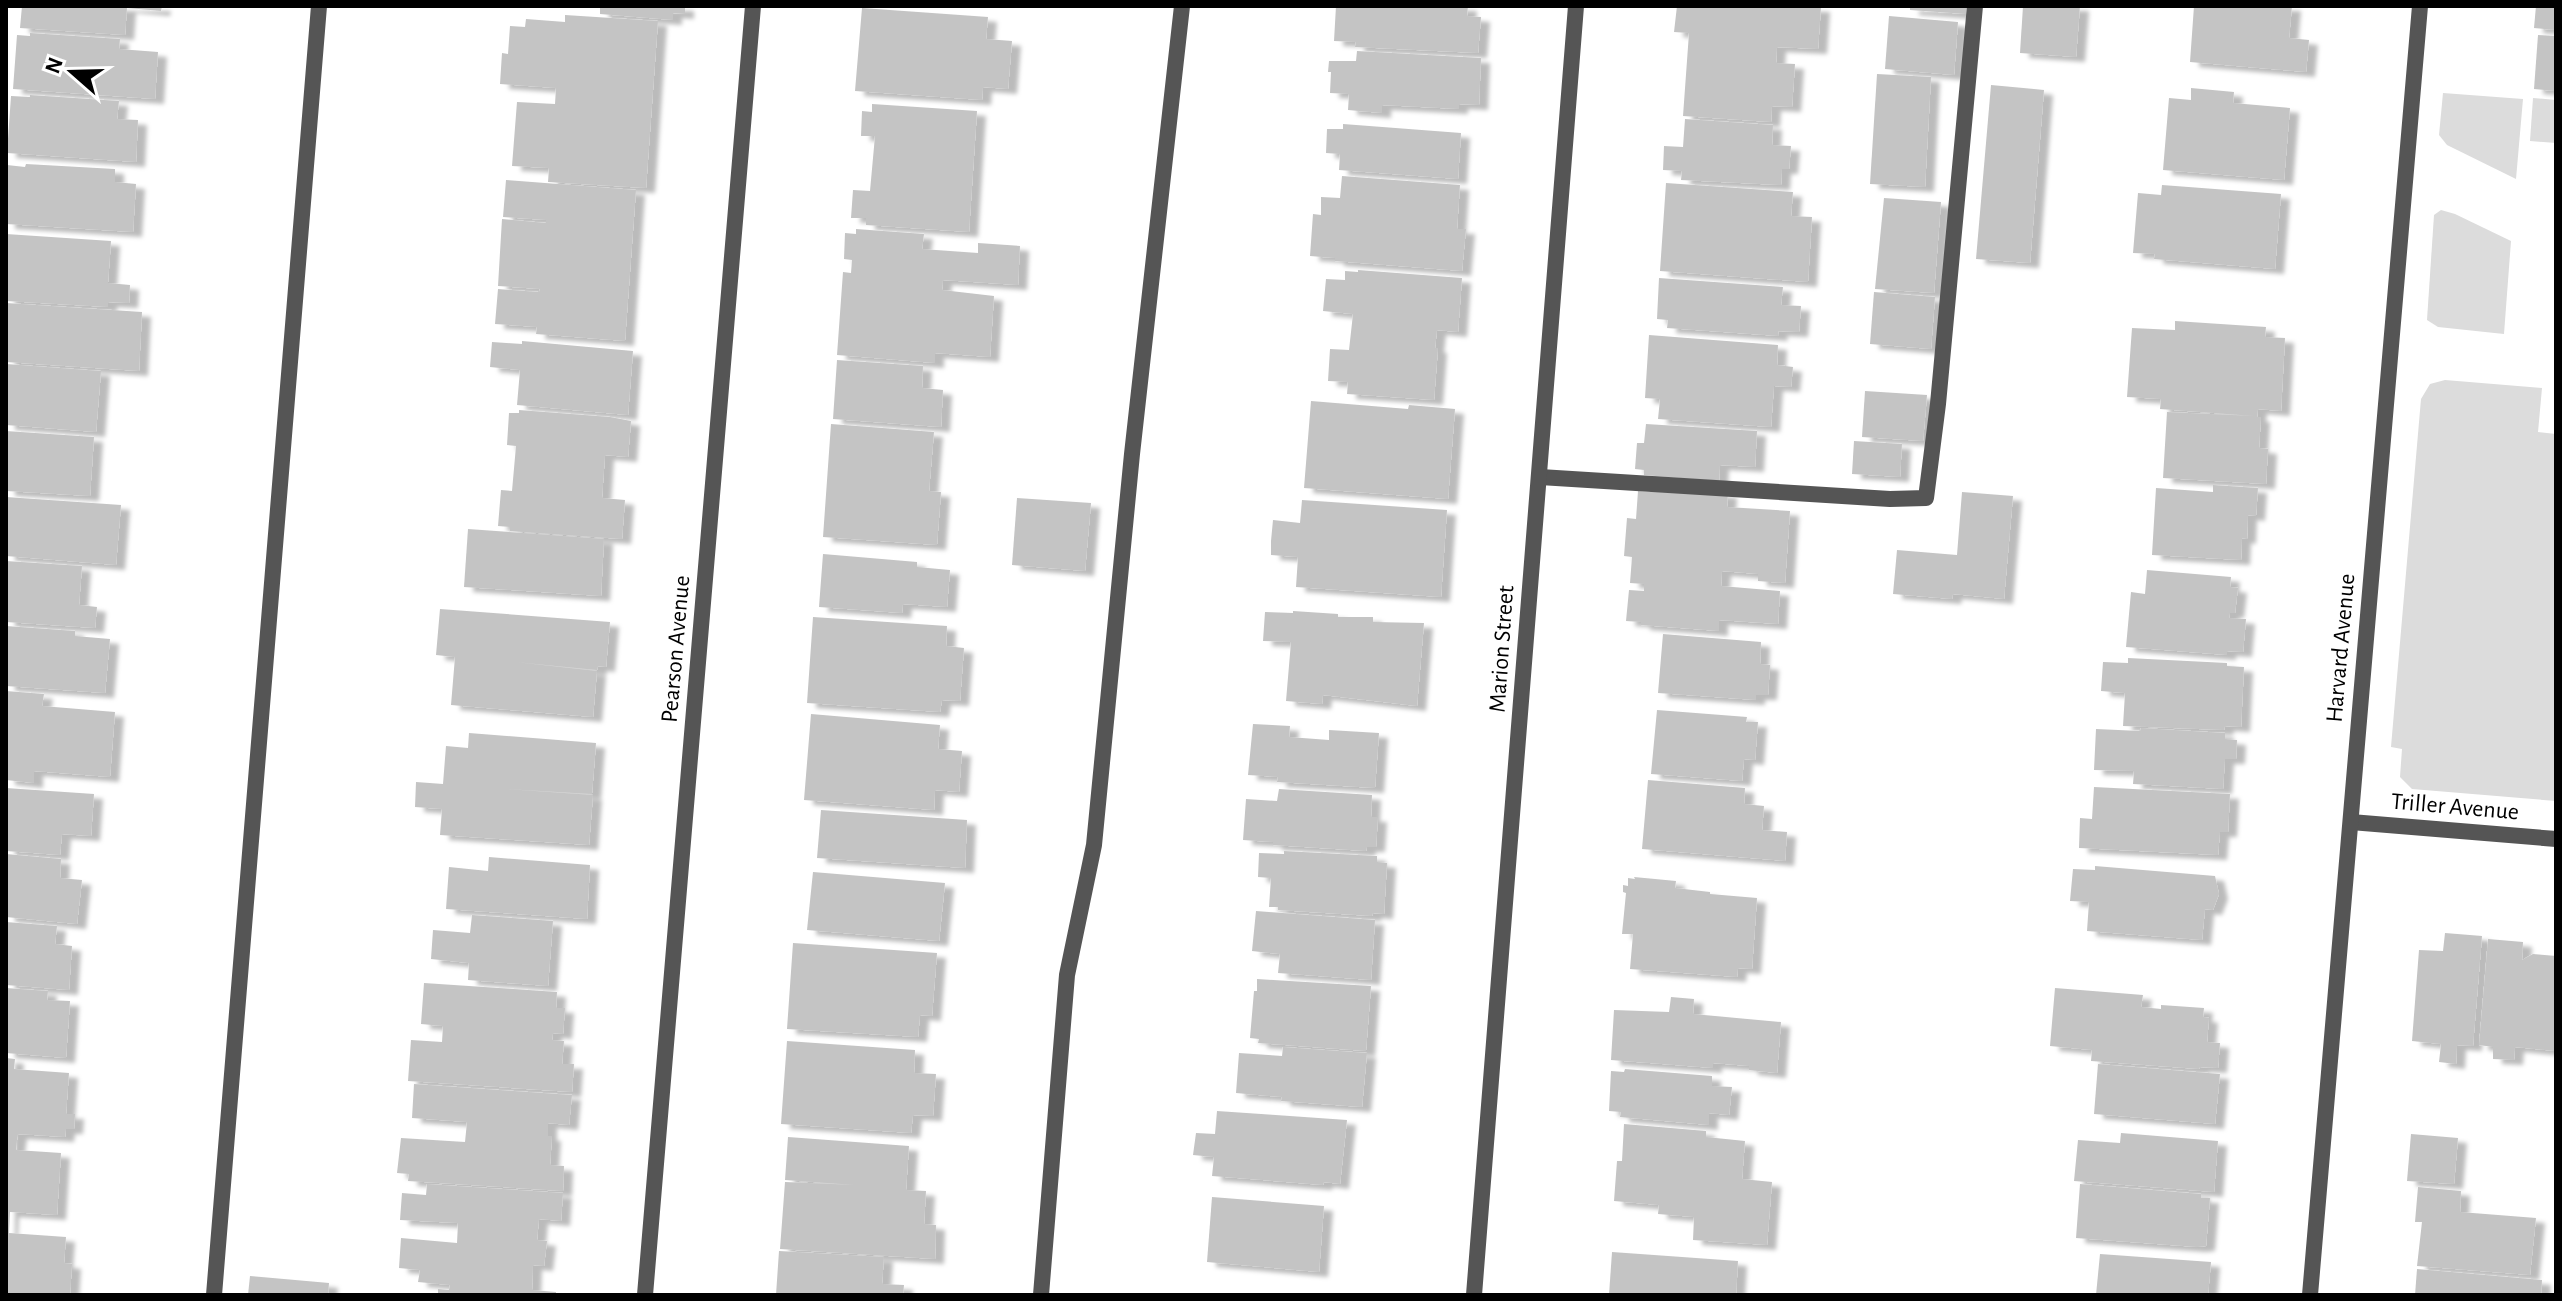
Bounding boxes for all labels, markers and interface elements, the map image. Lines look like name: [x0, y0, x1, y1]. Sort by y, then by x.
north arrow: [32, 32, 112, 112]
text: N: [41, 55, 67, 76]
street label: Harvard Avenue: [2323, 572, 2359, 724]
street label: Pearson Avenue: [658, 574, 694, 724]
street label: Marion Street: [1486, 584, 1518, 713]
street label: Triller Avenue: [2390, 789, 2520, 825]

